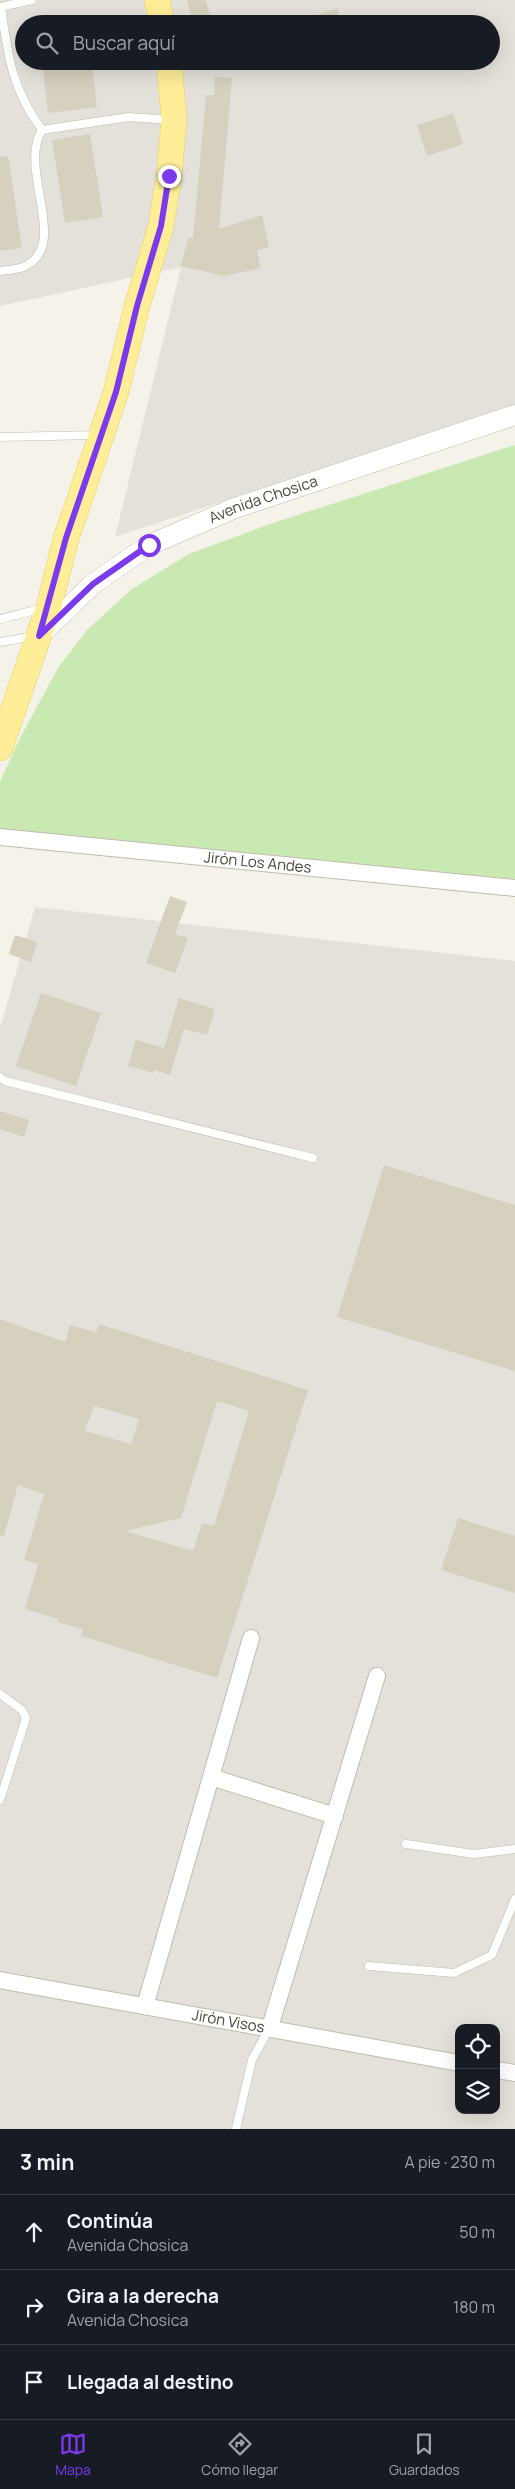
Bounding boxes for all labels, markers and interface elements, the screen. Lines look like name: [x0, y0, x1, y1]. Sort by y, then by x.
search box: [15, 15, 500, 70]
icon: search: [33, 29, 61, 57]
text: Buscar aquí: [73, 30, 175, 56]
route end: [158, 165, 181, 188]
street label: Avenida Chosica: [206, 470, 320, 528]
route start: [138, 534, 161, 557]
street label: Jirón Los Andes: [203, 846, 313, 878]
street label: Jirón Visos: [190, 2004, 266, 2038]
map controls: [455, 2024, 500, 2114]
button: locate: [455, 2024, 500, 2069]
button: layers: [455, 2069, 500, 2114]
text: 3 min: [20, 2148, 74, 2176]
text: A pie · 230 m: [405, 2151, 495, 2173]
text: Continúa: [67, 2208, 153, 2234]
icon: ahead: [20, 2218, 48, 2246]
text: 50 m: [459, 2221, 495, 2243]
text: Avenida Chosica: [67, 2234, 188, 2256]
text: Gira a la derecha: [67, 2283, 219, 2309]
icon: right: [20, 2293, 48, 2321]
text: 180 m: [453, 2296, 495, 2318]
text: Avenida Chosica: [67, 2309, 188, 2331]
icon: arrive: [20, 2368, 48, 2396]
text: Llegada al destino: [67, 2369, 234, 2395]
tab: Mapa: [55, 2430, 91, 2479]
tab: Cómo llegar: [201, 2430, 278, 2479]
tab: Guardados: [389, 2430, 460, 2479]

